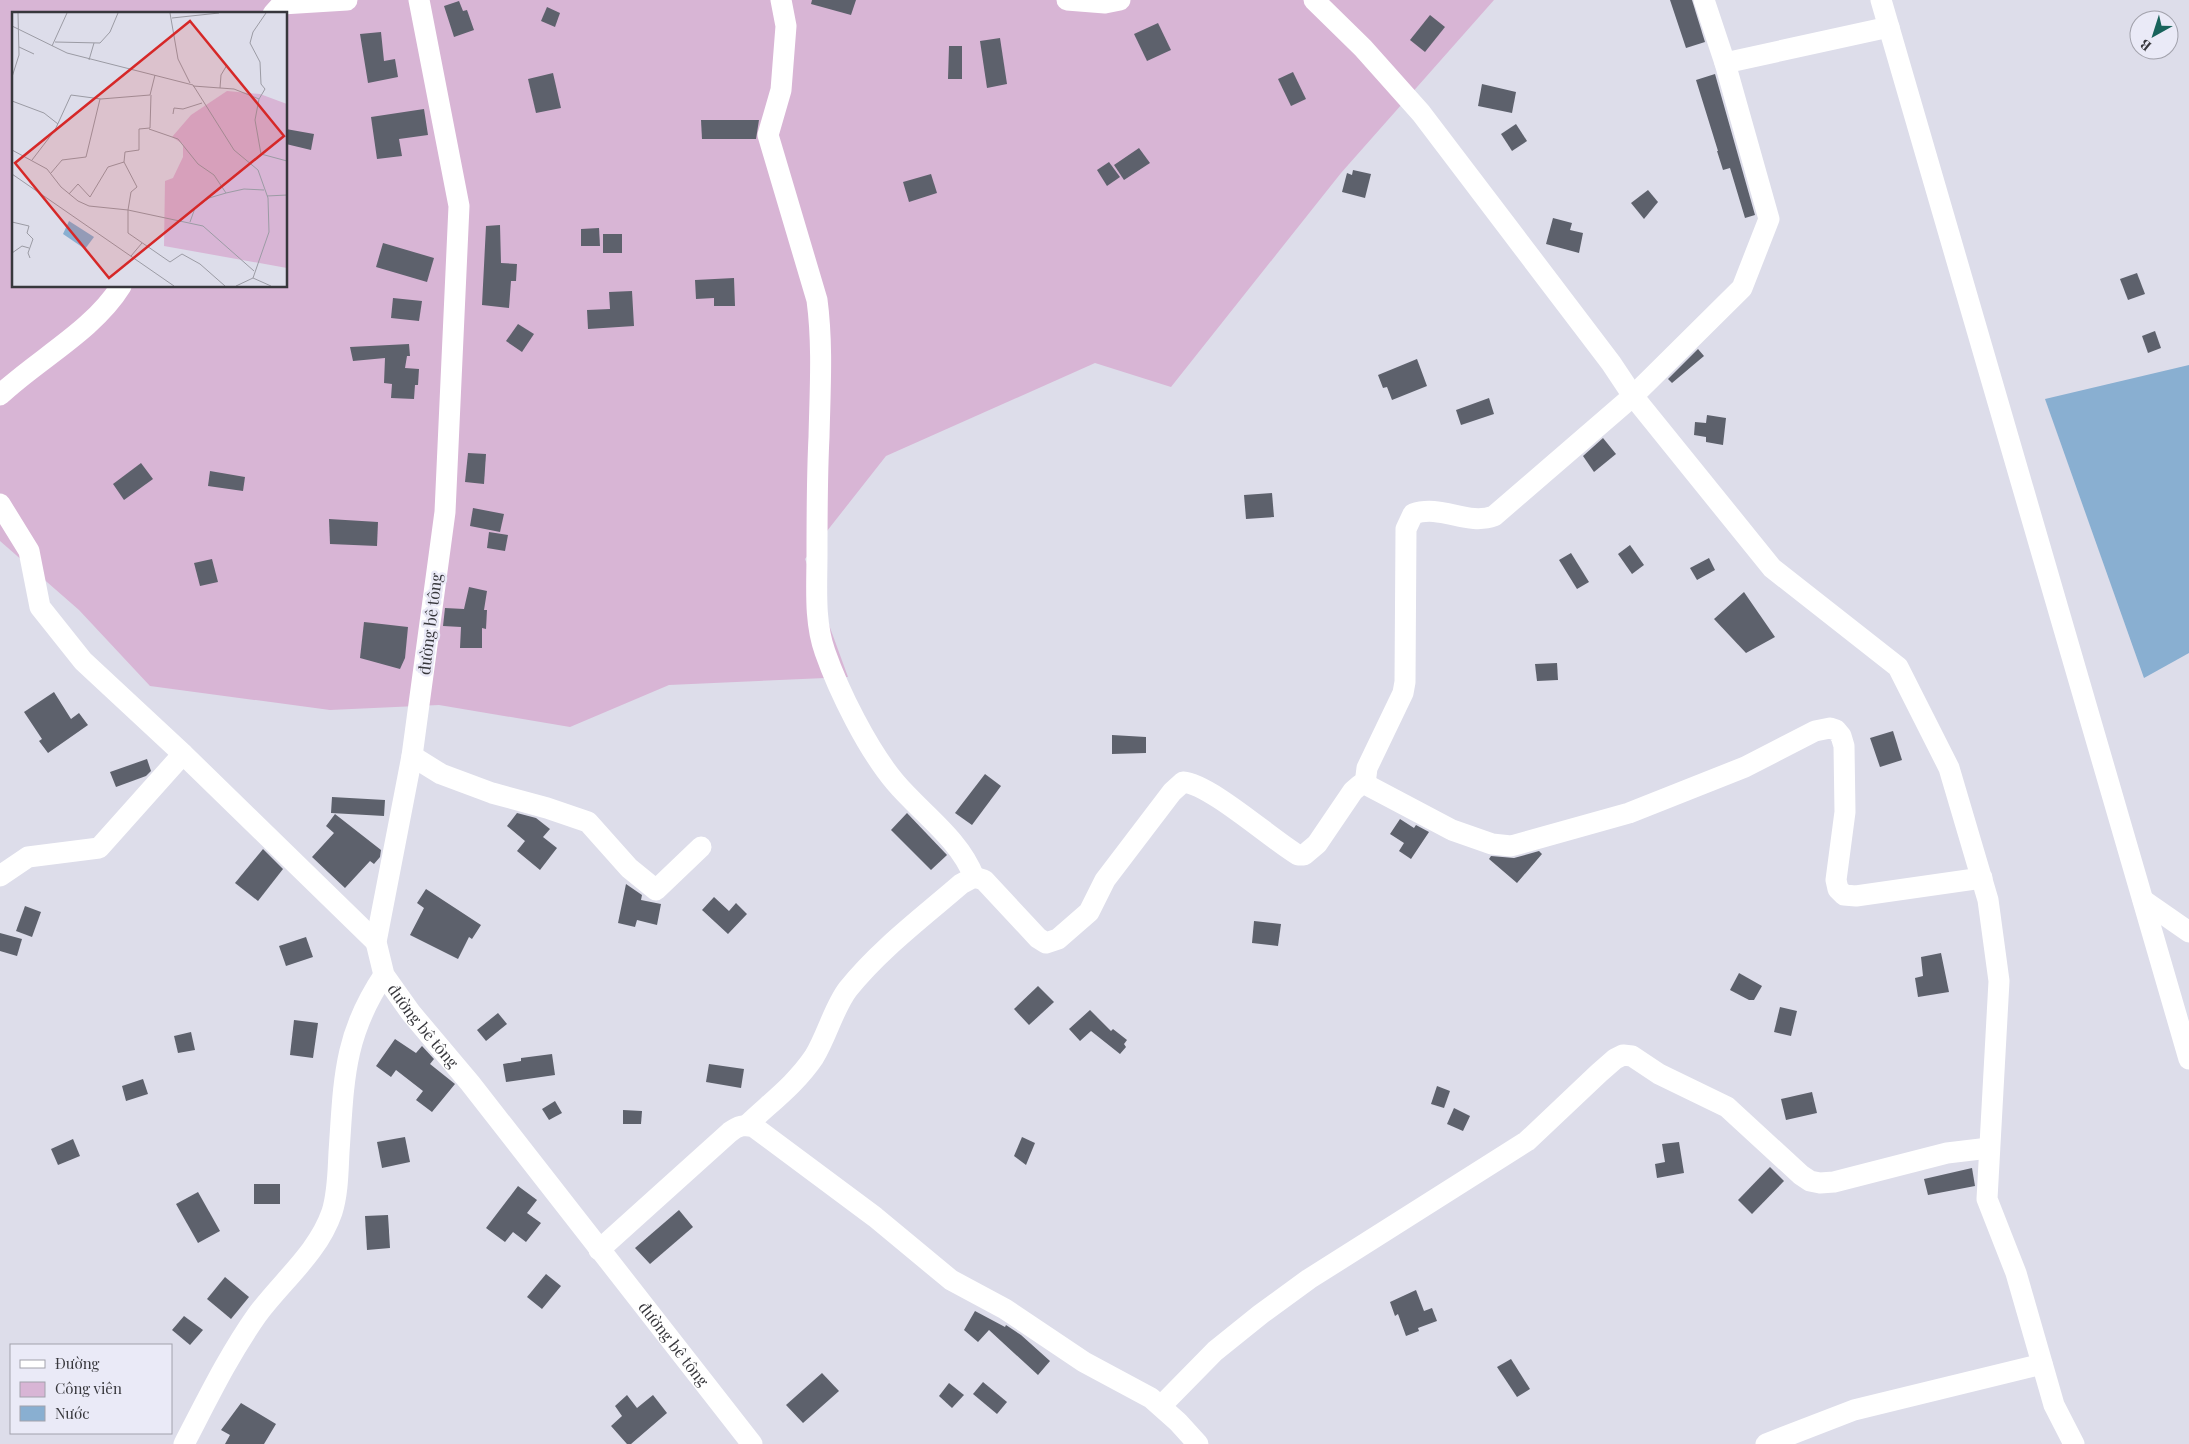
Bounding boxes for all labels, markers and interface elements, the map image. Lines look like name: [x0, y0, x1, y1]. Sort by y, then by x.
north arrow: [2129, 10, 2179, 60]
inset map: [12, 12, 288, 288]
text: B: [2136, 35, 2155, 56]
street label: đường bê tông: [413, 571, 446, 676]
street label: đường bê tông: [383, 979, 464, 1072]
street label: đường bê tông: [634, 1297, 714, 1391]
legend: [10, 1344, 172, 1434]
text: Đường: [55, 1353, 100, 1373]
text: Công viên: [55, 1378, 122, 1398]
text: Nước: [55, 1403, 90, 1423]

